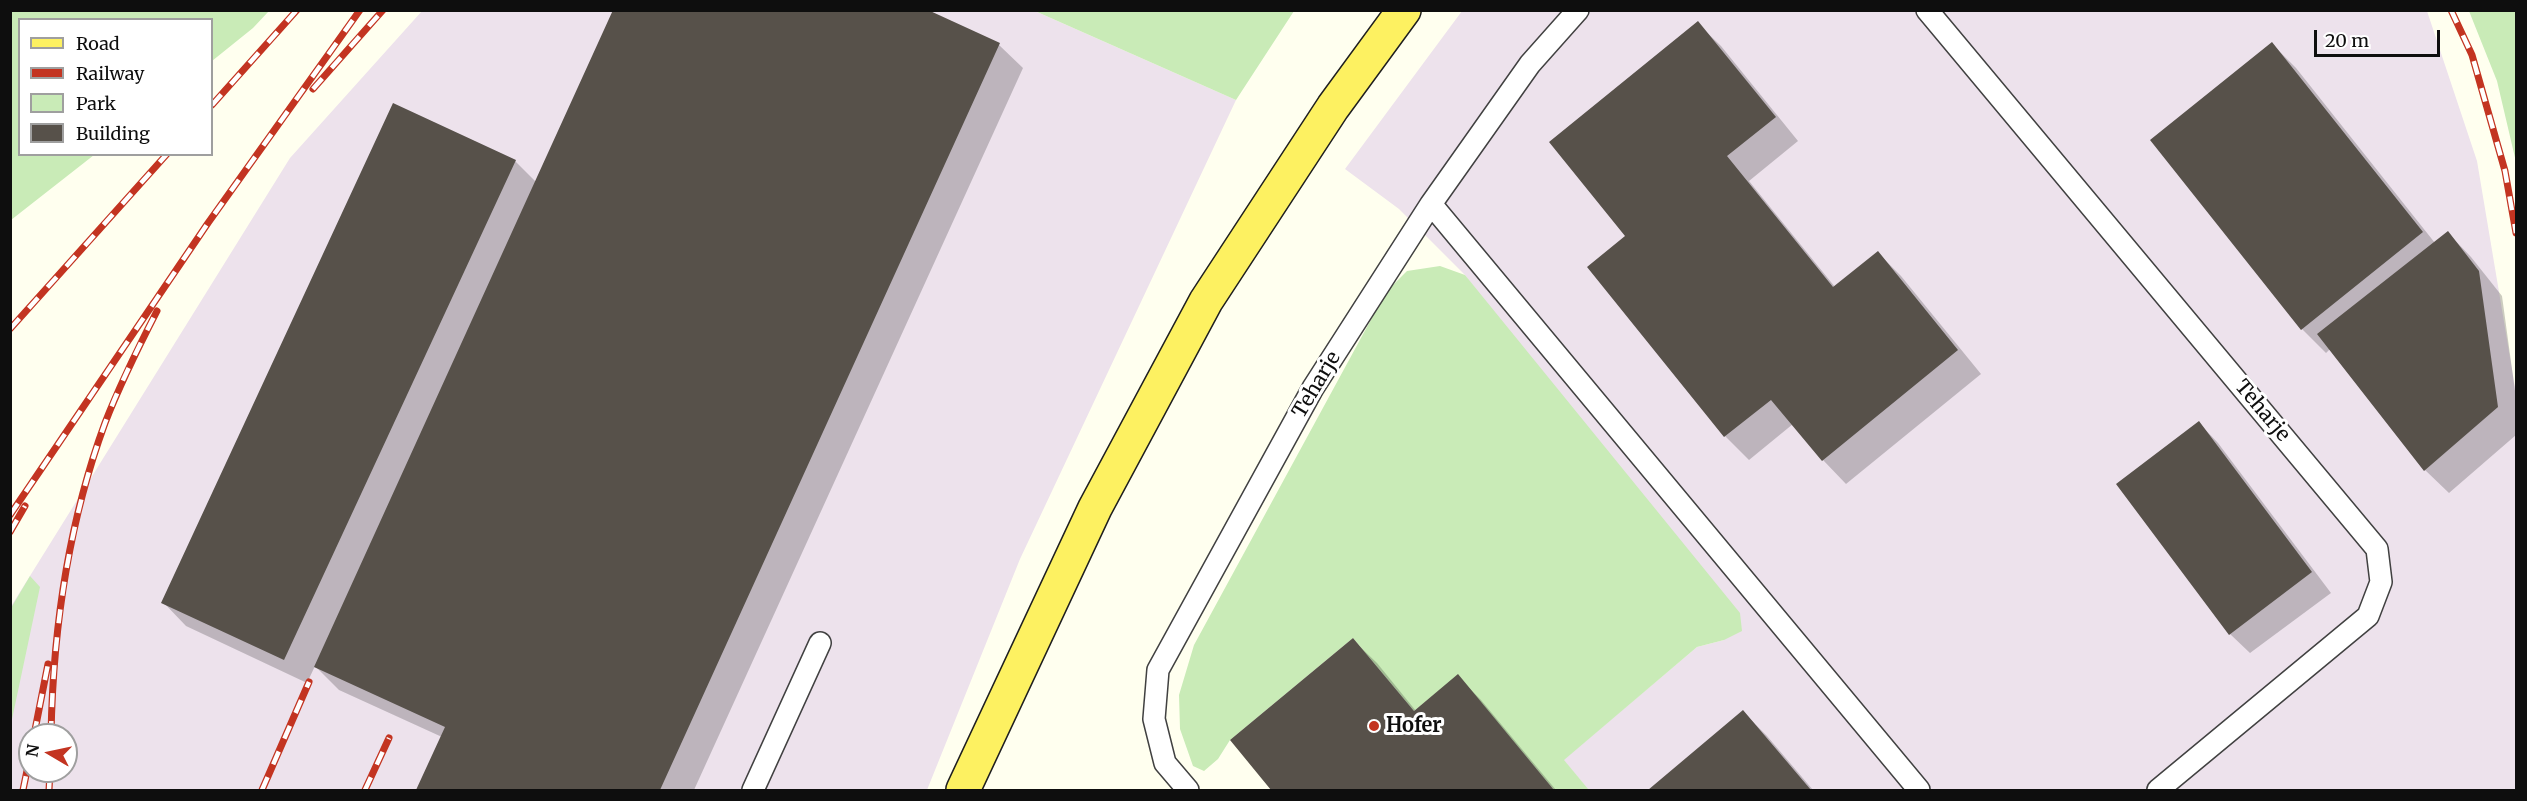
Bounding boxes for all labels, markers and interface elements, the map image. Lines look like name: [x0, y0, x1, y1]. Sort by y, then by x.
legend: [18, 18, 213, 156]
scale bar: [2317, 18, 2443, 56]
text: 20 m: [2325, 29, 2369, 52]
text: Road: [76, 32, 120, 55]
text: Railway: [76, 62, 144, 85]
text: Park: [76, 92, 116, 115]
text: Building: [76, 122, 150, 145]
street label: Teharje: [1288, 348, 1346, 422]
street label: Teharje: [2229, 375, 2295, 447]
place label: Hofer: [1386, 714, 1442, 738]
marker: Hofer: [1367, 719, 1381, 733]
north arrow: [18, 723, 78, 783]
text: N: [21, 743, 43, 758]

